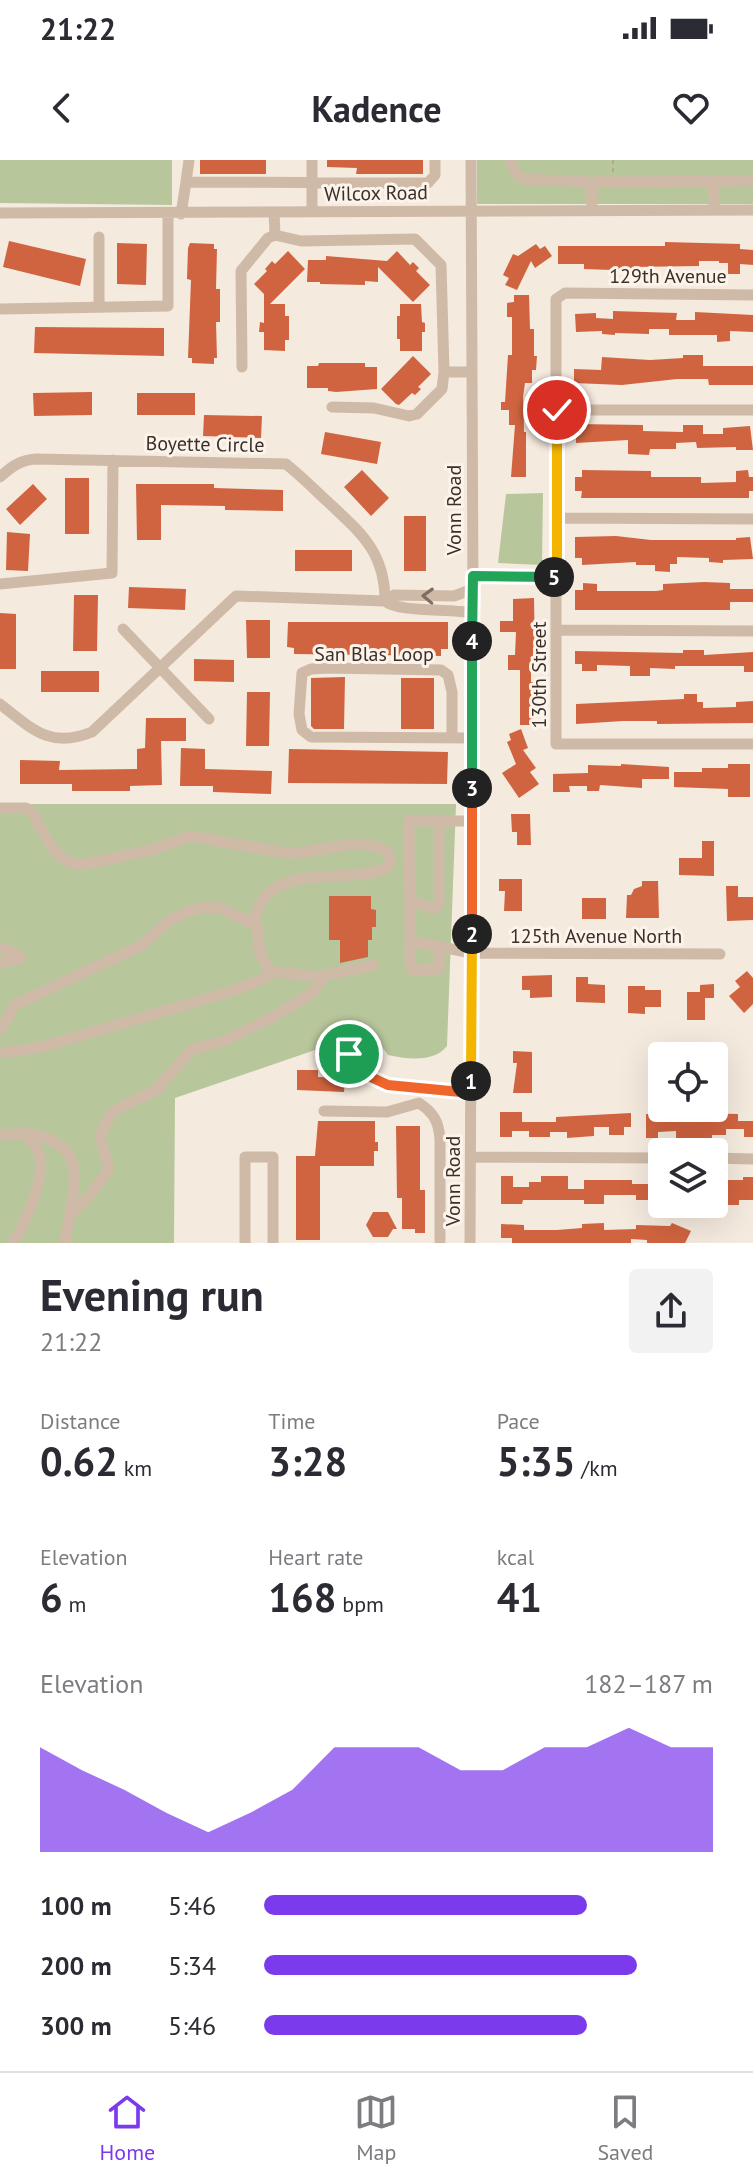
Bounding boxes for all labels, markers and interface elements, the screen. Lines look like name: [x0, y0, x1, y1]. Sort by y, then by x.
text: 21:22: [40, 9, 116, 48]
text: Kadence: [311, 85, 442, 132]
icon: back: [40, 86, 84, 130]
icon: heart: [669, 86, 713, 130]
street label: Wilcox Road: [324, 179, 428, 207]
street label: 129th Avenue: [609, 263, 727, 289]
pin: [523, 376, 591, 444]
icon: check: [535, 388, 579, 432]
street label: Boyette Circle: [145, 430, 265, 458]
street label: Vonn Road: [441, 465, 467, 556]
pin: 5: [534, 557, 574, 597]
text: 5: [548, 563, 560, 591]
one-way arrow: [421, 587, 434, 604]
pin: 4: [452, 621, 492, 661]
street label: 130th Street: [526, 621, 552, 728]
text: 4: [466, 627, 478, 655]
street label: San Blas Loop: [314, 641, 434, 667]
pin: 3: [452, 768, 492, 808]
text: 3: [466, 774, 478, 802]
pin: 2: [452, 914, 492, 954]
text: 2: [466, 920, 478, 948]
street label: 125th Avenue North: [510, 923, 682, 949]
pin: [315, 1020, 383, 1088]
icon: arrive: [327, 1032, 371, 1076]
map controls: [648, 1042, 728, 1218]
button: locate: [648, 1042, 728, 1122]
pin: 1: [451, 1061, 491, 1101]
text: 1: [465, 1067, 477, 1095]
street label: Vonn Road: [440, 1136, 466, 1227]
button: layers: [648, 1138, 728, 1218]
text: Evening run: [40, 1266, 264, 1323]
button: share: [629, 1269, 713, 1353]
text: 21:22: [40, 1325, 102, 1358]
text: Distance: [40, 1407, 121, 1435]
text: Time: [268, 1407, 315, 1435]
text: Pace: [497, 1407, 540, 1435]
text: 0.62: [40, 1435, 118, 1487]
text: 3:28: [268, 1435, 347, 1487]
text: 5:35: [497, 1435, 575, 1487]
text: km: [118, 1454, 152, 1482]
text: /km: [575, 1454, 618, 1482]
text: Elevation: [40, 1543, 128, 1571]
text: Heart rate: [268, 1543, 363, 1571]
text: kcal: [497, 1543, 534, 1571]
text: 6: [40, 1571, 63, 1623]
text: 168: [268, 1571, 336, 1623]
text: 41: [497, 1571, 542, 1623]
text: m: [63, 1590, 86, 1618]
text: bpm: [336, 1590, 384, 1618]
text: Elevation: [40, 1667, 144, 1700]
text: 182–187 m: [584, 1667, 713, 1700]
text: 100 m: [40, 1889, 112, 1922]
text: 5:46: [168, 1889, 216, 1922]
text: 200 m: [40, 1949, 112, 1982]
text: 5:34: [168, 1949, 216, 1982]
text: 300 m: [40, 2009, 112, 2042]
text: 5:46: [168, 2009, 216, 2042]
tab: Home: [100, 2090, 155, 2166]
tab: Map: [354, 2090, 398, 2166]
tab: Saved: [597, 2090, 653, 2166]

